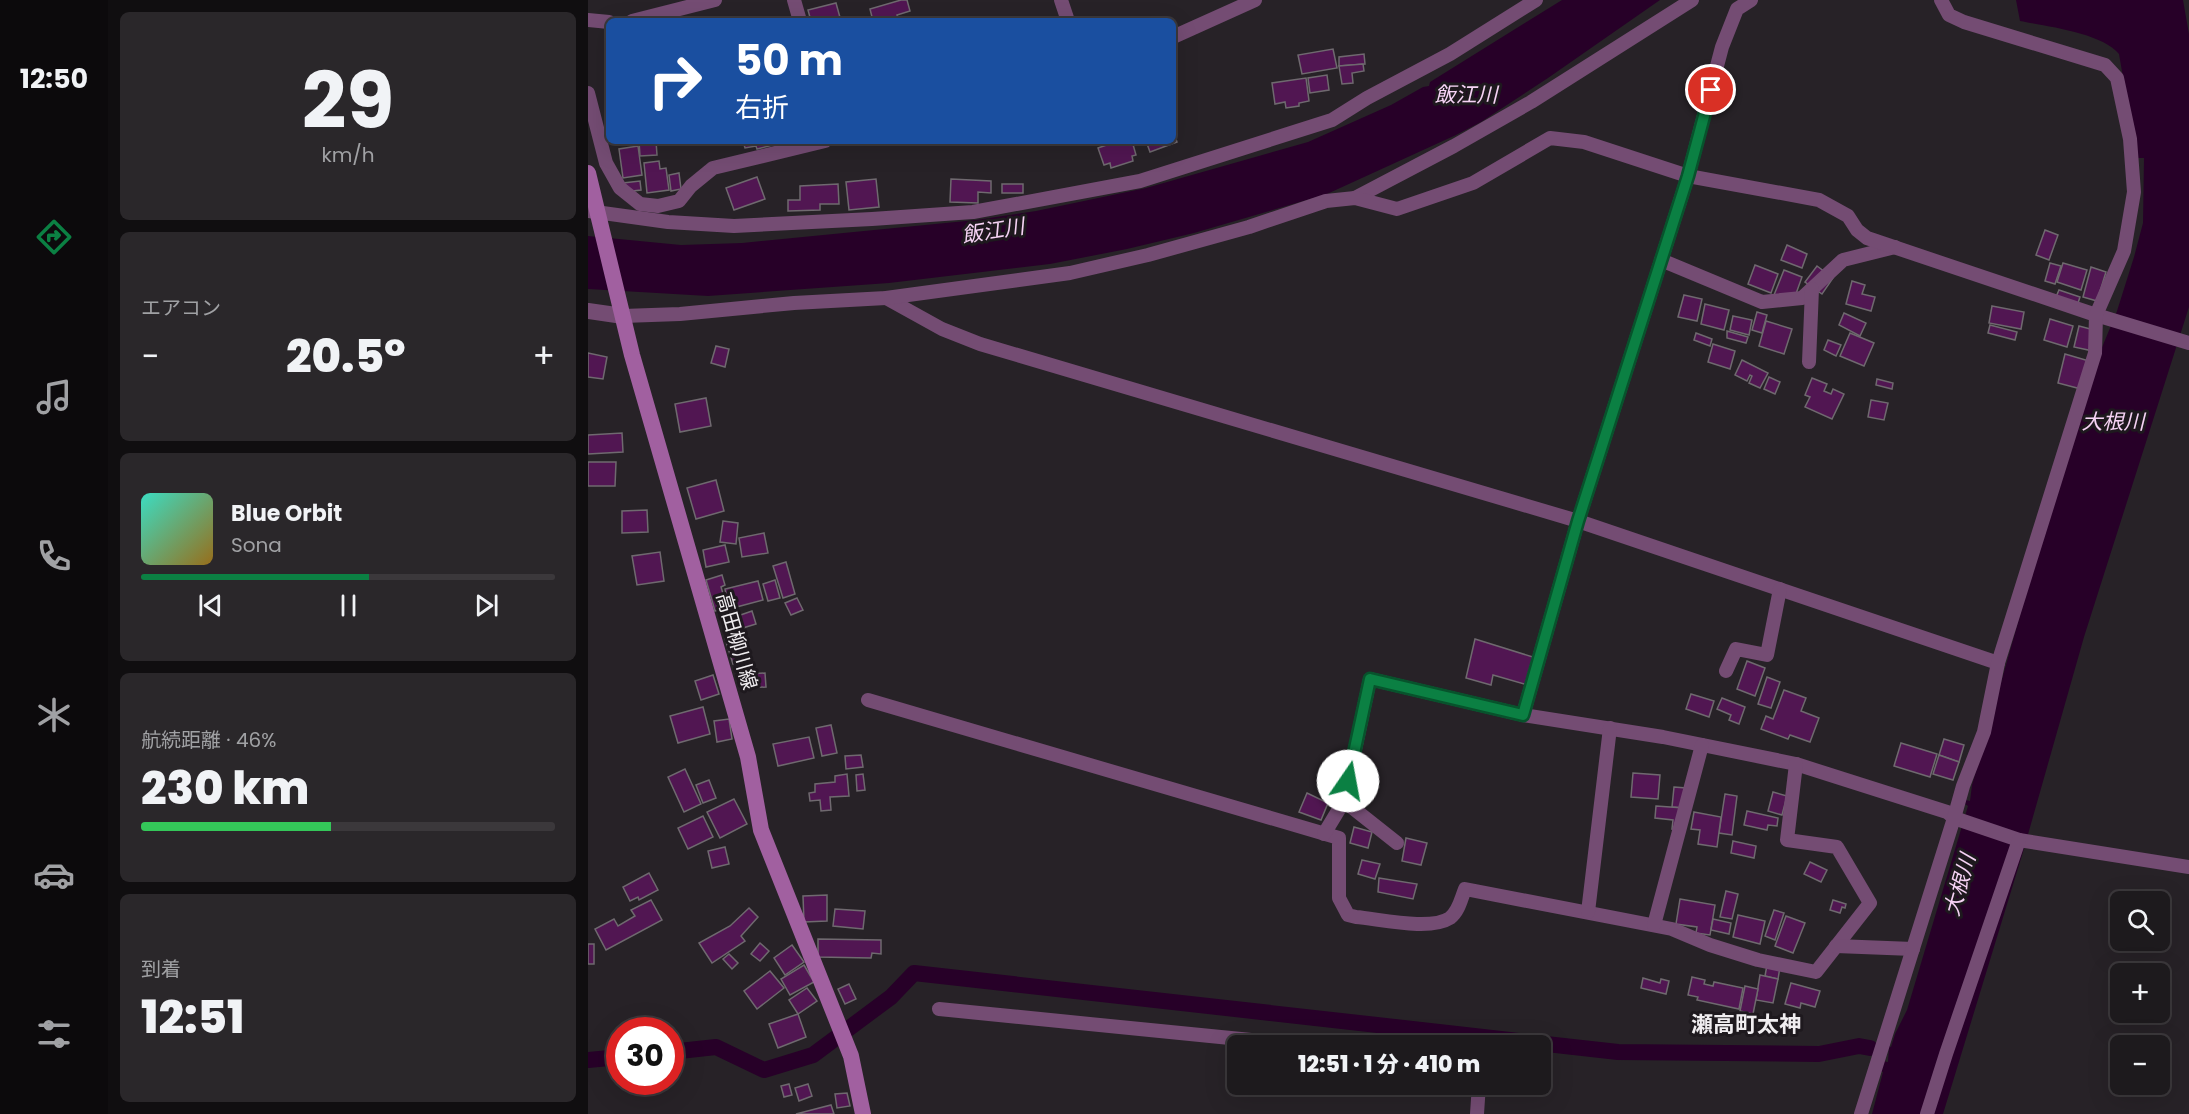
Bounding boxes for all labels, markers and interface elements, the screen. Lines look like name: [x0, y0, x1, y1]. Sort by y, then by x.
text: 50 m: [735, 31, 843, 90]
icon: right: [636, 42, 714, 120]
text: 29: [302, 46, 394, 155]
text: 12:50: [20, 60, 88, 97]
pin: [1685, 64, 1736, 115]
icon: arrive: [1694, 73, 1727, 106]
water label: 飯江川: [1435, 80, 1499, 109]
text: 右折: [735, 89, 789, 126]
text: km/h: [321, 141, 375, 169]
water label: 飯江川: [960, 211, 1028, 250]
icon: directions: [33, 216, 75, 258]
text: エアコン: [141, 294, 221, 322]
text: 20.5°: [286, 325, 406, 388]
text: −: [141, 333, 159, 380]
text: +: [532, 333, 555, 380]
icon: music: [33, 376, 75, 418]
water label: 大根川: [2082, 407, 2146, 436]
text: Blue Orbit: [231, 498, 342, 529]
text: Sona: [231, 531, 282, 559]
icon: phone: [33, 535, 75, 577]
icon: previous: [194, 589, 227, 622]
icon: pause: [332, 589, 365, 622]
icon: next: [470, 589, 503, 622]
street label: 高田柳川線: [710, 589, 764, 693]
icon: climate: [33, 694, 75, 736]
text: 航続距離 · 46%: [141, 726, 276, 754]
position arrow: [1316, 749, 1380, 813]
text: 230 km: [141, 757, 309, 820]
water label: 大根川: [1937, 849, 1983, 919]
icon: car: [33, 854, 75, 896]
map controls: [2110, 891, 2170, 1095]
button: search: [2110, 891, 2170, 951]
text: 到着: [141, 955, 181, 983]
button: +: [2110, 963, 2170, 1023]
text: 12:51: [141, 986, 245, 1049]
district label: 瀬高町太神: [1691, 1009, 1801, 1040]
icon: filters: [33, 1013, 75, 1055]
speed limit sign: 30: [606, 1017, 684, 1095]
button: −: [2110, 1035, 2170, 1095]
text: 12:51 · 1 分 · 410 m: [1298, 1049, 1480, 1080]

